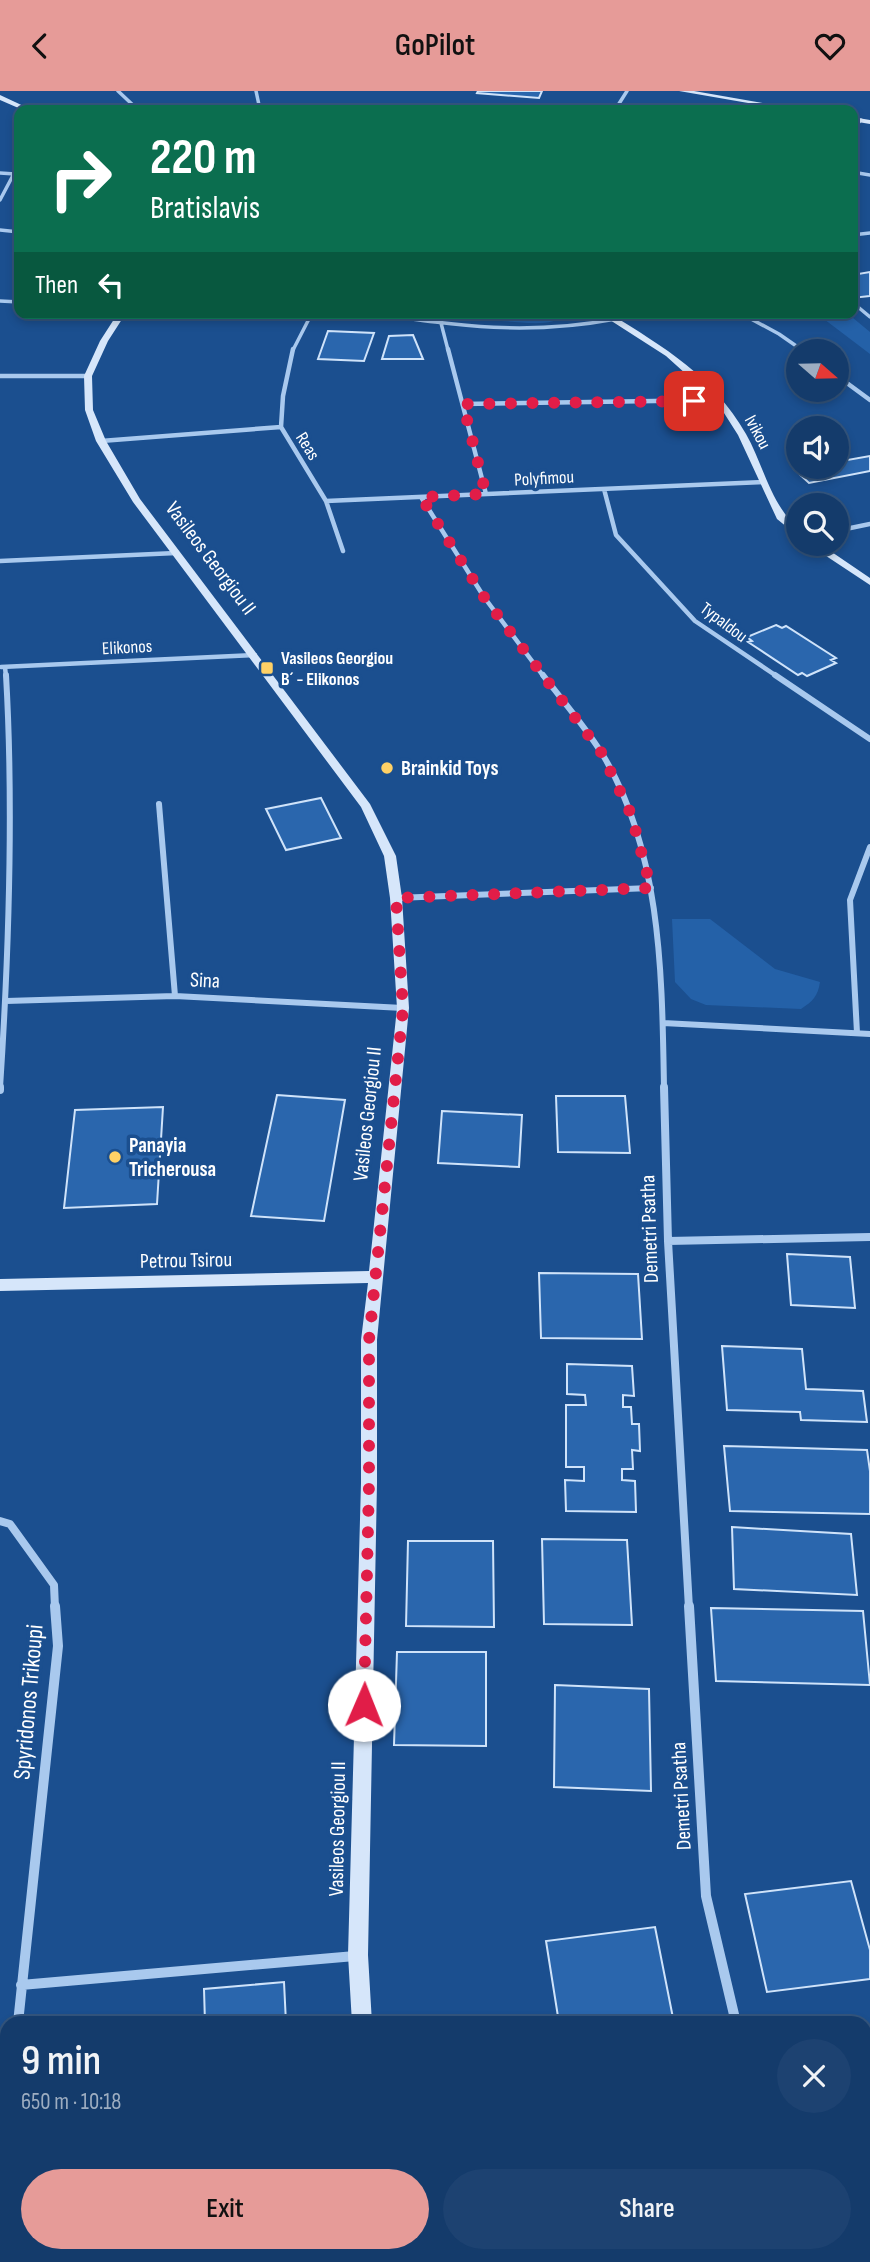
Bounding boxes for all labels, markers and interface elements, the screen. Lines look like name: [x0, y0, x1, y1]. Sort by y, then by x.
text: GoPilot: [395, 26, 475, 65]
icon: back: [21, 27, 59, 65]
icon: heart: [811, 27, 849, 65]
text: 220 m: [150, 129, 256, 188]
icon: right: [35, 133, 126, 224]
text: Bratislavis: [150, 189, 260, 228]
icon: left: [92, 266, 130, 304]
text: Then: [35, 270, 78, 301]
north arrow: [786, 339, 849, 403]
map controls: [786, 339, 849, 556]
pin: [664, 371, 724, 431]
icon: arrive: [675, 382, 713, 420]
street label: Ivikou: [740, 412, 775, 453]
button: sound: [786, 416, 849, 479]
street label: Reas: [291, 429, 324, 464]
street label: Polyfimou: [514, 466, 574, 491]
button: search: [786, 493, 849, 556]
street label: Vasileos Georgiou II: [160, 497, 261, 620]
street label: Typaldou: [696, 598, 751, 647]
street label: Elikonos: [101, 636, 153, 659]
place label: Vasileos Georgiou B´ - Elikonos: [281, 648, 393, 690]
marker: Vasileos Georgiou B´ - Elikonos: [259, 660, 275, 676]
place label: Brainkid Toys: [401, 756, 499, 781]
marker: Brainkid Toys: [379, 760, 395, 776]
street label: Sina: [189, 967, 221, 994]
street label: Vasileos Georgiou II: [348, 1046, 387, 1182]
place label: Panayia Tricherousa: [129, 1133, 216, 1182]
marker: Panayia Tricherousa: [107, 1149, 123, 1165]
street label: Demetri Psatha: [635, 1174, 664, 1283]
street label: Petrou Tsirou: [140, 1247, 232, 1274]
street label: Spyridonos Trikoupi: [7, 1623, 50, 1781]
position arrow: [327, 1668, 401, 1742]
street label: Demetri Psatha: [666, 1741, 697, 1851]
street label: Vasileos Georgiou II: [324, 1761, 351, 1897]
text: 9 min: [21, 2036, 101, 2087]
button: close: [777, 2039, 851, 2113]
text: 650 m · 10:18: [21, 2088, 121, 2116]
button: Exit: [21, 2169, 429, 2249]
button: Share: [443, 2169, 851, 2249]

